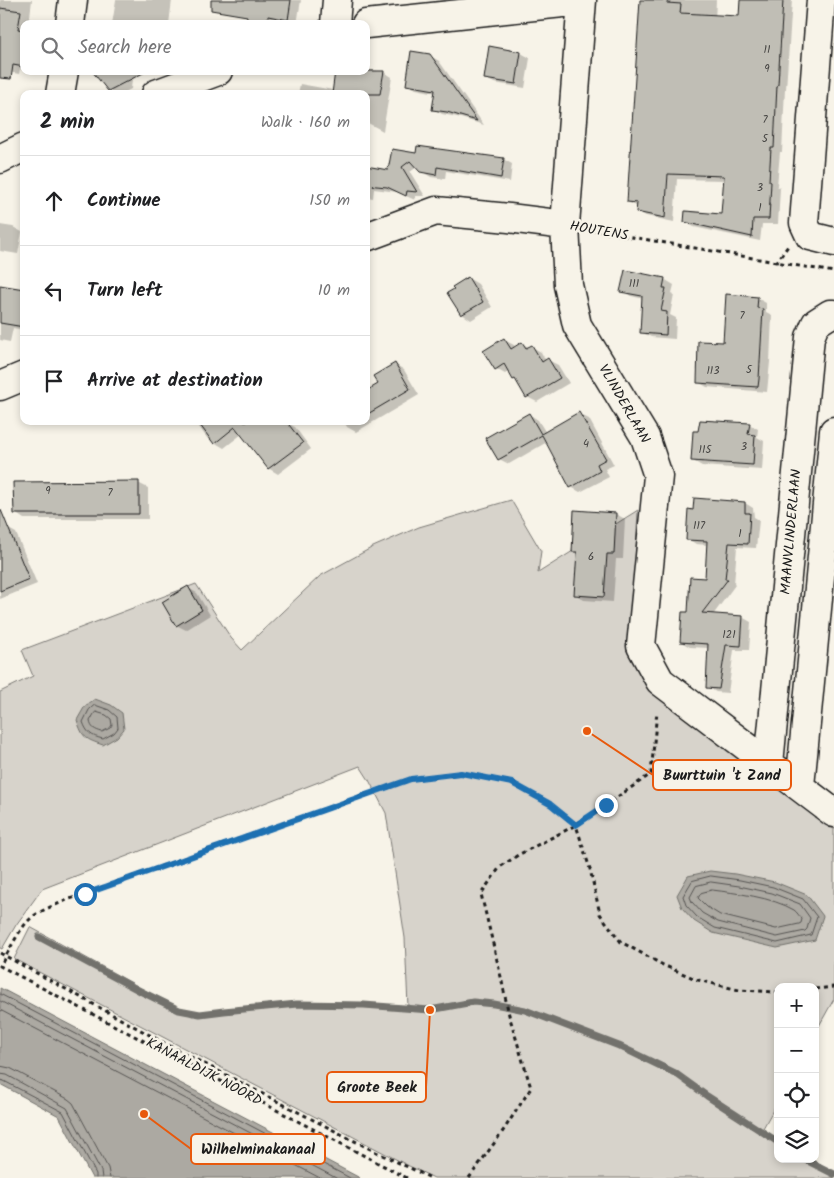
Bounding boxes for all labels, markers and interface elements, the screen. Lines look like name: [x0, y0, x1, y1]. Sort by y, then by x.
search box: [20, 20, 370, 75]
text: Search here: [78, 33, 172, 63]
icon: search: [38, 34, 66, 62]
house number: 11: [764, 41, 770, 59]
house number: 9: [764, 60, 770, 78]
text: 2 min: [40, 106, 95, 139]
text: Walk · 160 m: [261, 110, 350, 135]
house number: 7: [762, 111, 768, 129]
house number: 5: [762, 130, 769, 148]
house number: 3: [757, 179, 763, 197]
text: Continue: [87, 186, 160, 216]
icon: ahead: [40, 187, 68, 215]
text: 150 m: [309, 188, 350, 213]
house number: 1: [758, 199, 762, 217]
street label: HOUTENS: [568, 215, 630, 247]
house number: 111: [629, 275, 639, 293]
text: Turn left: [87, 276, 162, 306]
icon: left: [40, 277, 68, 305]
text: 10 m: [318, 278, 350, 303]
house number: 7: [739, 307, 745, 325]
street label: VLINDERLAAN: [592, 360, 656, 448]
house number: 5: [746, 361, 753, 379]
house number: 113: [706, 362, 720, 380]
text: Arrive at destination: [87, 366, 263, 396]
icon: arrive: [40, 367, 68, 395]
house number: 4: [583, 435, 589, 453]
house number: 3: [741, 438, 747, 456]
house number: 115: [699, 441, 712, 459]
street label: MAANVLINDERLAAN: [775, 468, 807, 596]
house number: 9: [45, 482, 51, 500]
house number: 7: [107, 484, 113, 502]
house number: 117: [693, 517, 706, 535]
house number: 1: [738, 525, 742, 543]
house number: 6: [588, 548, 594, 566]
house number: 121: [722, 626, 736, 644]
callout: Buurttuin 't Zand: [653, 760, 791, 790]
text: Buurttuin 't Zand: [663, 764, 782, 788]
route end: [595, 794, 618, 817]
route start: [74, 883, 97, 906]
map controls: [774, 983, 819, 1163]
button: +: [774, 983, 819, 1028]
button: −: [774, 1028, 819, 1073]
street label: KANAALDIJK NOORD: [142, 1032, 266, 1112]
callout: Groote Beek: [327, 1072, 426, 1102]
button: locate: [774, 1073, 819, 1118]
text: Groote Beek: [337, 1076, 417, 1100]
button: layers: [774, 1118, 819, 1163]
callout: Wilhelminakanaal: [191, 1134, 325, 1164]
text: Wilhelminakanaal: [201, 1138, 315, 1162]

